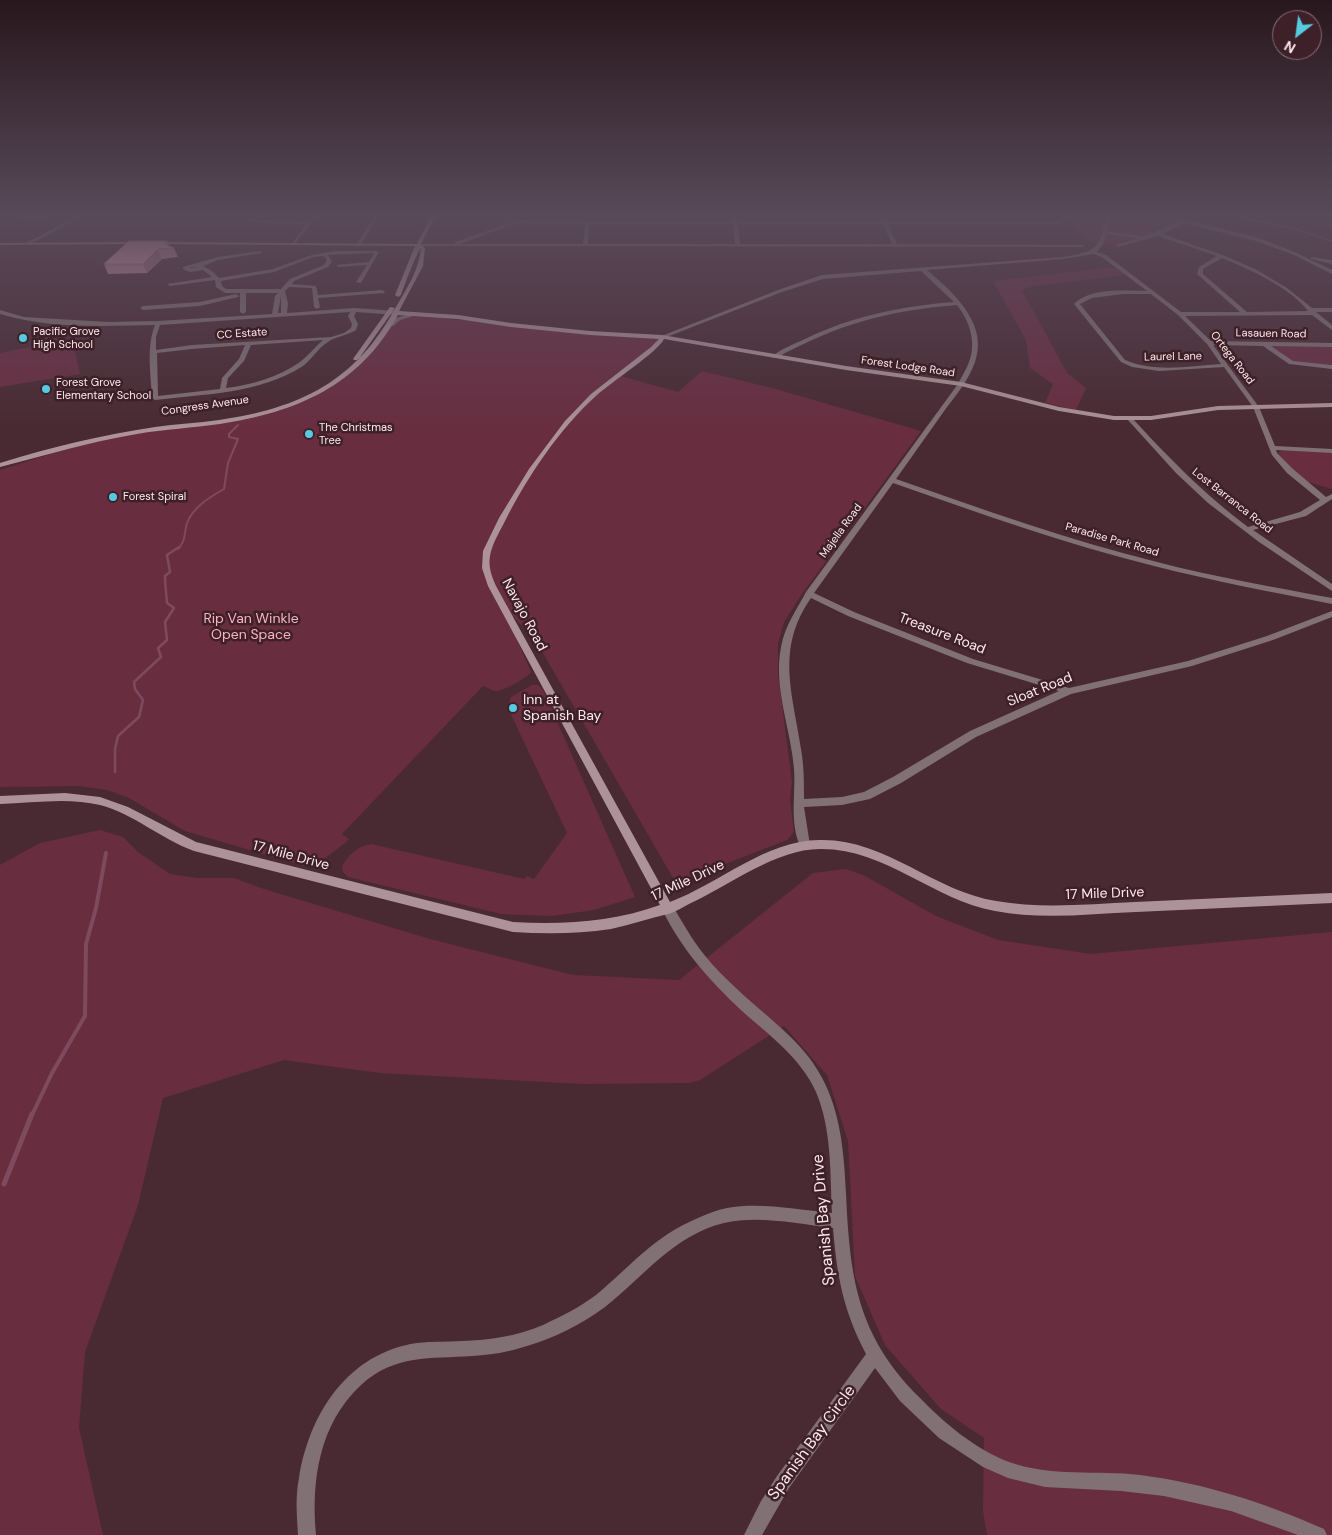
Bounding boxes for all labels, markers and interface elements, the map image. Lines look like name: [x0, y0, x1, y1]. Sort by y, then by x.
north arrow: [1272, 10, 1322, 60]
text: N: [1281, 37, 1299, 57]
place label: Pacific Grove High School: [33, 325, 100, 351]
street label: CC Estate: [216, 326, 268, 342]
street label: Lasauen Road: [1236, 327, 1306, 341]
street label: Ortega Road: [1207, 329, 1257, 387]
marker: Pacific Grove High School: [17, 332, 29, 344]
street label: Laurel Lane: [1144, 350, 1202, 364]
street label: Forest Lodge Road: [860, 354, 956, 380]
place label: Forest Grove Elementary School: [56, 376, 151, 402]
marker: Forest Grove Elementary School: [40, 383, 52, 395]
street label: Congress Avenue: [160, 393, 250, 419]
place label: The Christmas Tree: [319, 421, 392, 447]
marker: The Christmas Tree: [303, 428, 315, 440]
street label: Lost Barranca Road: [1189, 465, 1275, 537]
place label: Forest Spiral: [123, 490, 186, 504]
marker: Forest Spiral: [107, 491, 119, 503]
street label: Majella Road: [817, 501, 865, 561]
street label: Paradise Park Road: [1064, 520, 1160, 560]
street label: Navajo Road: [498, 576, 550, 654]
street label: Treasure Road: [896, 610, 988, 658]
park label: Rip Van Winkle Open Space: [203, 611, 299, 644]
street label: Sloat Road: [1005, 669, 1075, 711]
place label: Inn at Spanish Bay: [523, 692, 601, 724]
marker: Inn at Spanish Bay: [507, 702, 519, 714]
street label: 17 Mile Drive: [251, 838, 331, 874]
street label: 17 Mile Drive: [649, 857, 727, 905]
street label: 17 Mile Drive: [1065, 884, 1145, 904]
street label: Spanish Bay Drive: [809, 1154, 839, 1286]
street label: Spanish Bay Circle: [764, 1382, 860, 1504]

